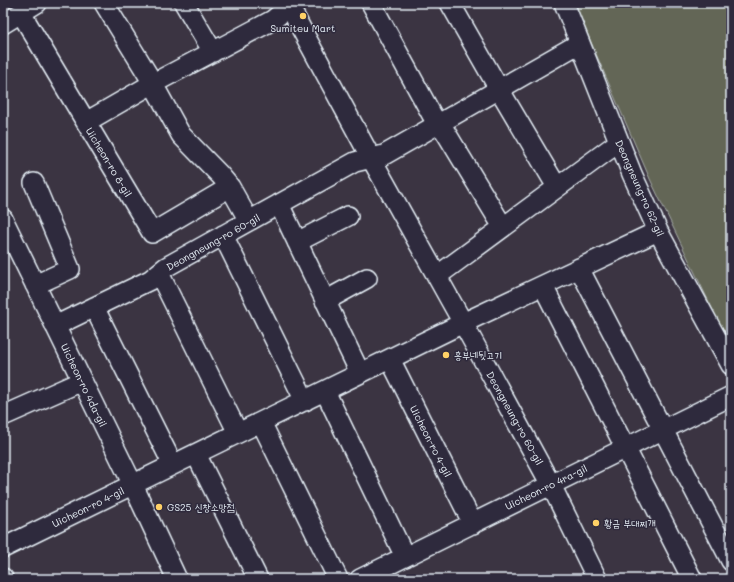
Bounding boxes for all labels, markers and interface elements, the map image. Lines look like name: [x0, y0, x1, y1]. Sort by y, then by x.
marker: Sumiteu Mart: [298, 11, 308, 21]
place label: Sumiteu Mart: [270, 21, 336, 35]
street label: Uicheon-ro 8-gil: [83, 125, 135, 199]
street label: Deongneung-ro 62-gil: [612, 137, 668, 239]
street label: Deongneung-ro 60-gil: [164, 210, 262, 274]
street label: Uicheon-ro 4da-gil: [58, 341, 110, 429]
place label: 흥부네뒷고기: [454, 348, 502, 362]
marker: 흥부네뒷고기: [441, 350, 451, 360]
street label: Deongneung-ro 60-gil: [483, 369, 547, 467]
street label: Uicheon-ro 4-gil: [407, 403, 455, 479]
street label: Uicheon-ro 4ra-gil: [502, 461, 590, 513]
street label: Uicheon-ro 4-gil: [50, 483, 126, 531]
place label: GS25 신창소망점: [167, 500, 235, 514]
marker: GS25 신창소망점: [154, 502, 164, 512]
place label: 황금 부대찌개: [604, 516, 655, 530]
marker: 황금 부대찌개: [591, 518, 601, 528]

